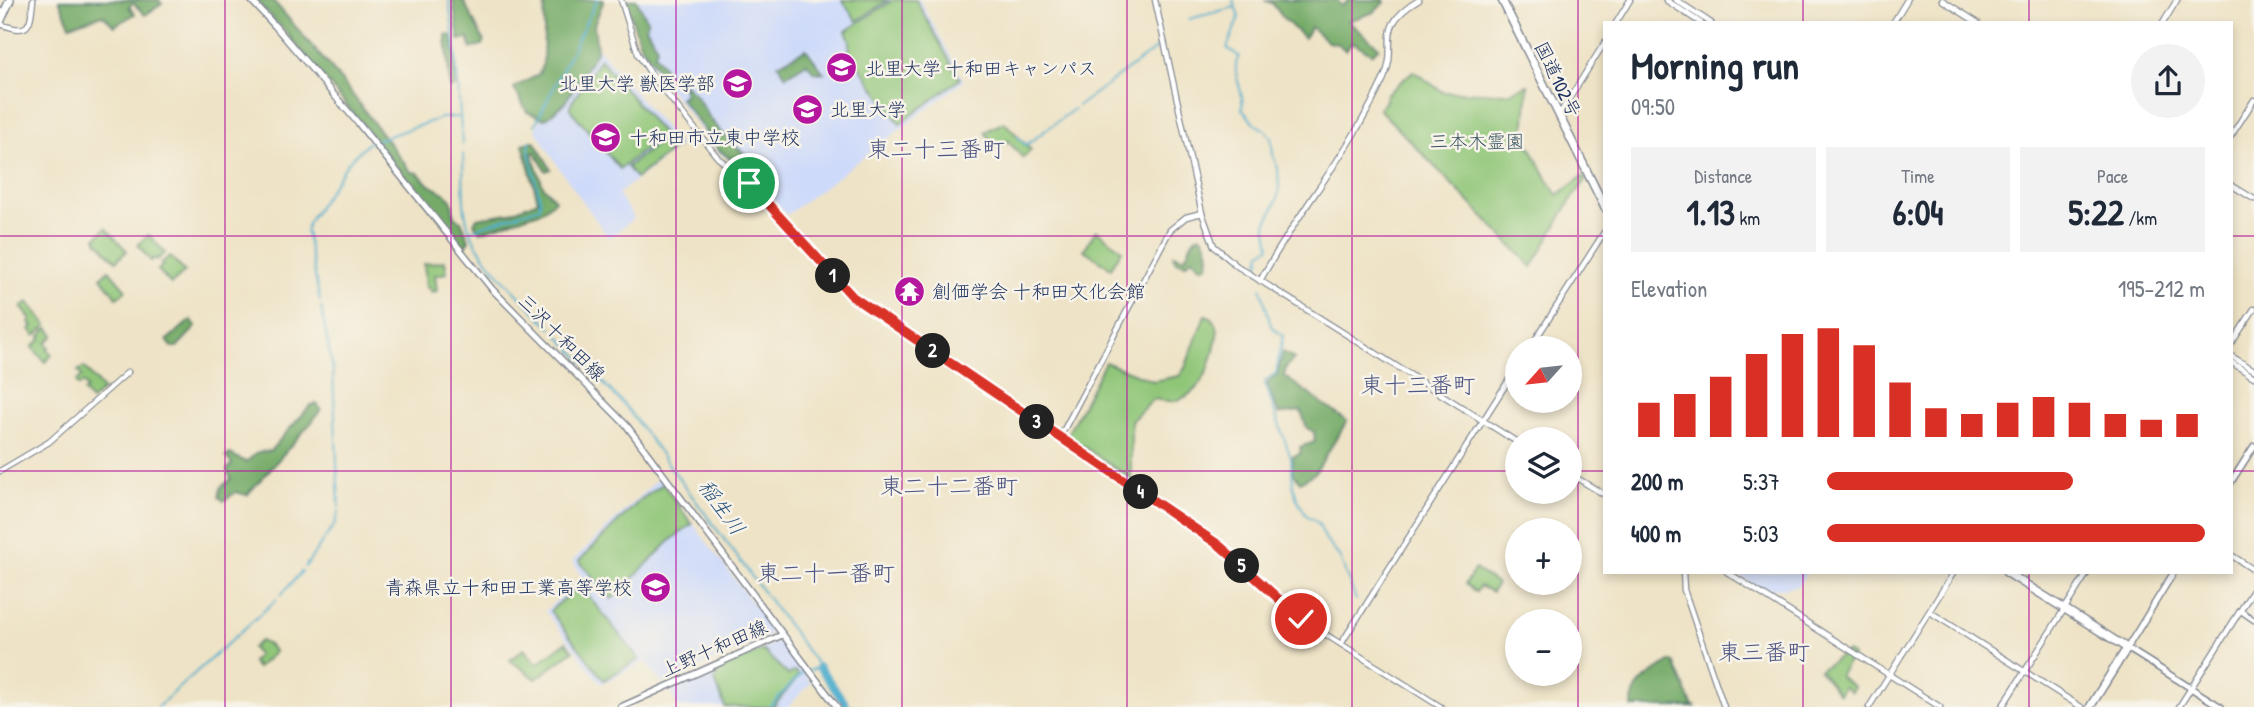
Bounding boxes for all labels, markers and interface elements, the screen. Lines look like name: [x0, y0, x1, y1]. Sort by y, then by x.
street label: 国道102号: [1528, 37, 1588, 121]
text: Morning run: [1631, 39, 1799, 91]
button: share: [2131, 44, 2205, 118]
school or university icon: 北里大学 十和田キャンパス: [825, 51, 859, 85]
place label: 北里大学 十和田キャンパス: [865, 55, 1097, 81]
school or university icon: 北里大学 獣医学部: [721, 66, 755, 100]
place label: 北里大学 獣医学部: [559, 70, 715, 96]
text: 09:50: [1631, 91, 1675, 122]
school or university icon: 北里大学: [790, 92, 824, 126]
place label: 北里大学: [830, 96, 906, 122]
school or university icon: 十和田市立東中学校: [589, 120, 623, 154]
place label: 十和田市立東中学校: [629, 124, 800, 150]
park label: 三本木霊園: [1429, 128, 1525, 154]
district label: 東二十三番町: [867, 133, 1005, 164]
pin: [719, 153, 779, 213]
text: Distance: [1694, 163, 1752, 189]
text: Time: [1901, 163, 1935, 189]
text: Pace: [2097, 163, 2128, 189]
icon: arrive: [730, 164, 768, 202]
text: 1.13: [1686, 189, 1735, 236]
text: 6:04: [1893, 189, 1943, 236]
text: 5:22: [2068, 189, 2124, 236]
text: km: [1735, 205, 1760, 231]
text: /km: [2124, 205, 2157, 231]
pin: 1: [816, 258, 850, 294]
text: 1: [829, 262, 836, 288]
text: Elevation: [1631, 273, 1707, 304]
text: 195–212 m: [2118, 273, 2205, 304]
temple icon: 創価学会 十和田文化会館: [892, 274, 926, 308]
place label: 創価学会 十和田文化会館: [932, 278, 1145, 304]
street label: 三沢十和田線: [512, 287, 612, 387]
pin: 2: [916, 334, 950, 368]
north arrow: [1505, 336, 1582, 413]
map controls: [1505, 336, 1582, 686]
text: 2: [928, 337, 937, 363]
district label: 東十三番町: [1361, 369, 1476, 400]
pin: 3: [1020, 404, 1054, 440]
text: 3: [1032, 408, 1041, 434]
button: layers: [1505, 427, 1582, 504]
text: 200 m: [1631, 466, 1683, 497]
text: 5:37: [1743, 466, 1780, 497]
district label: 東二十二番町: [880, 470, 1018, 501]
water label: 稲生川: [692, 473, 752, 541]
pin: 4: [1124, 475, 1158, 510]
text: 4: [1137, 478, 1144, 504]
button: +: [1505, 518, 1582, 595]
text: 400 m: [1631, 518, 1681, 549]
text: 5:03: [1743, 518, 1779, 549]
pin: 5: [1224, 548, 1260, 584]
text: 5: [1237, 552, 1246, 578]
district label: 東二十一番町: [757, 557, 895, 588]
school or university icon: 青森県立十和田工業高等学校: [638, 570, 672, 604]
place label: 青森県立十和田工業高等学校: [385, 574, 632, 600]
pin: [1271, 589, 1331, 649]
icon: check: [1282, 600, 1320, 638]
button: −: [1505, 609, 1582, 686]
street label: 上野十和田線: [657, 613, 771, 683]
district label: 東三番町: [1718, 636, 1810, 667]

